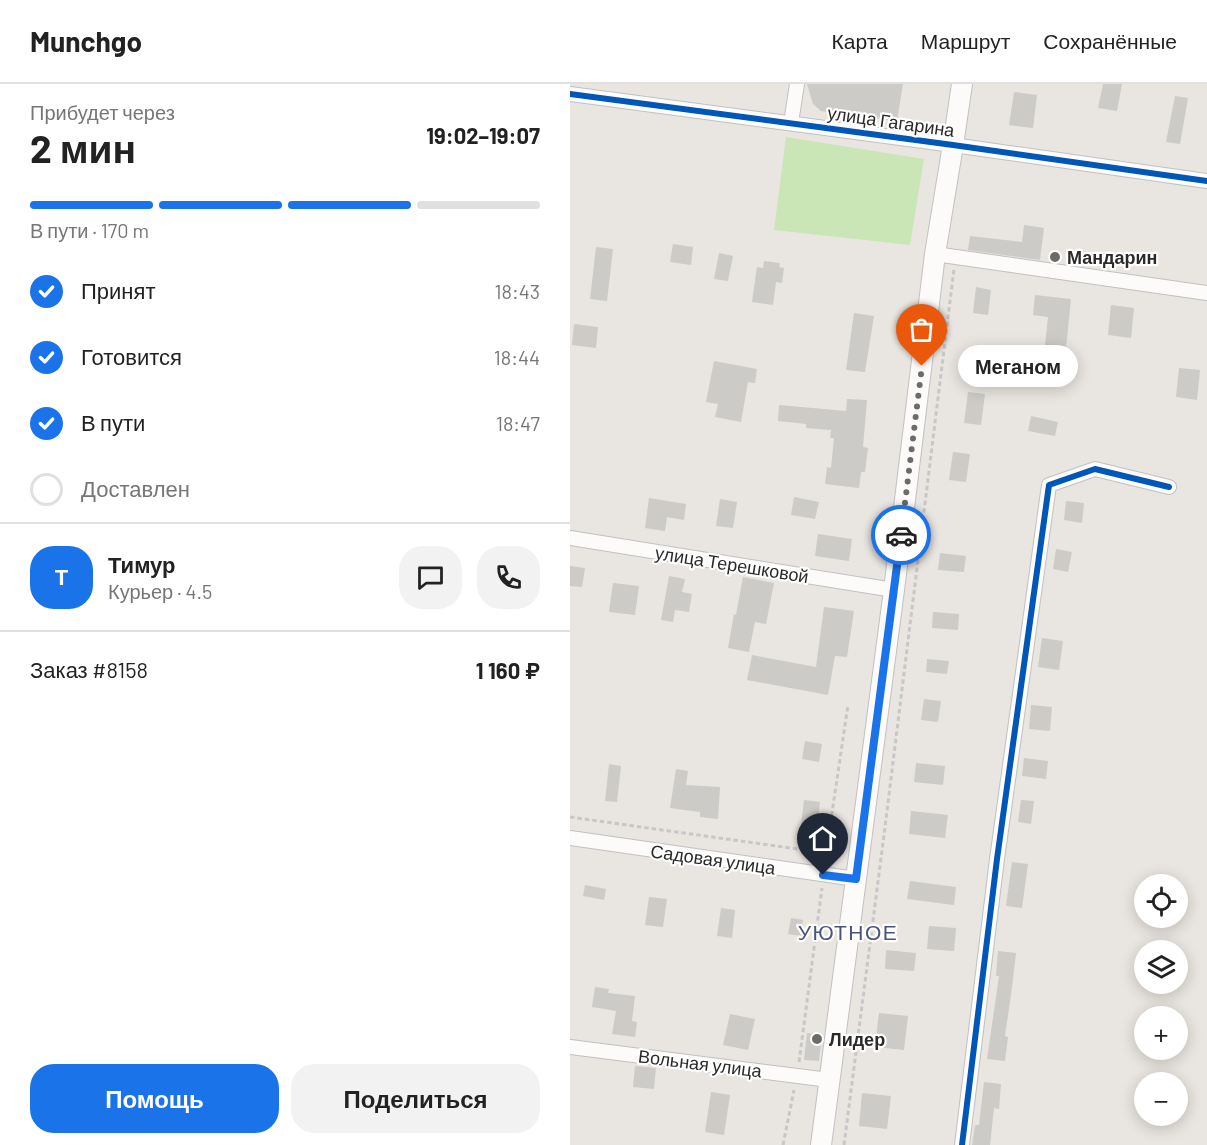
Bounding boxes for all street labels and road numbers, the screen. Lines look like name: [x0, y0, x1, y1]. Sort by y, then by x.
street label: улица Гагарина: [826, 101, 957, 141]
street label: улица Терешковой: [654, 541, 810, 587]
street label: Садовая улица: [649, 839, 778, 879]
street label: Вольная улица: [637, 1045, 764, 1082]

